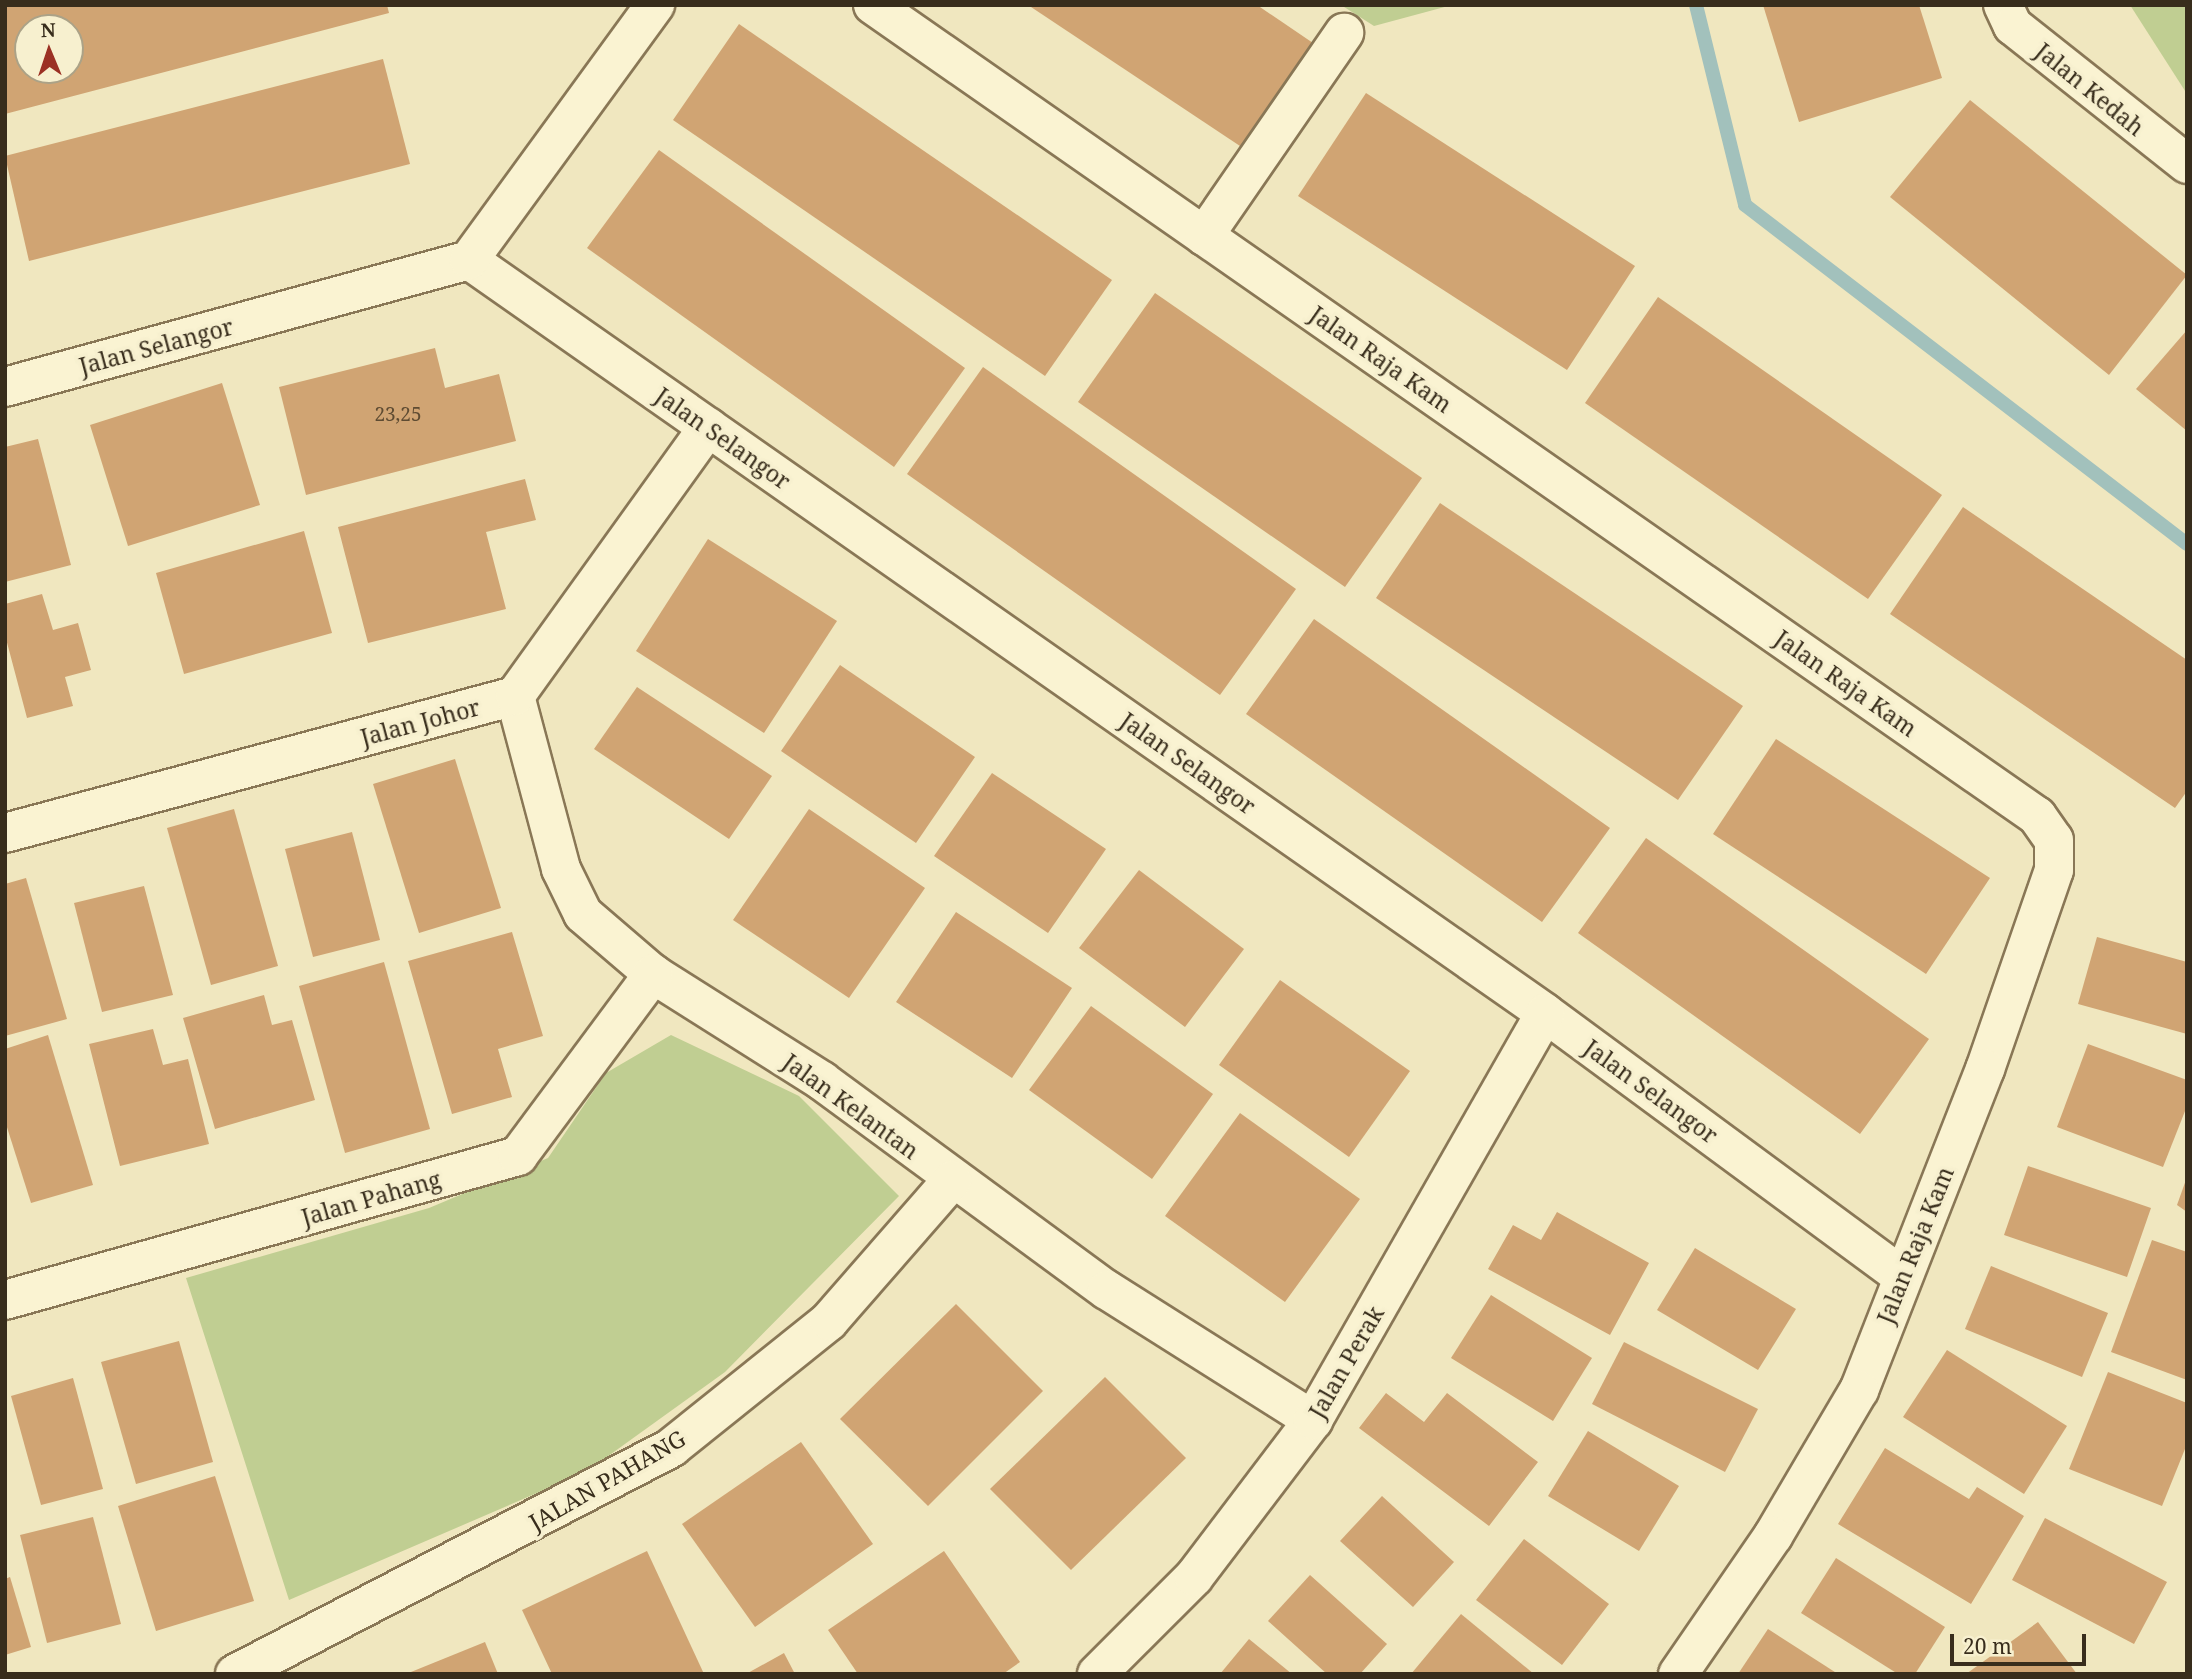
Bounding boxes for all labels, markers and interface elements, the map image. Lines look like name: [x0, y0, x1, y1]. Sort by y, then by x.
north arrow: [14, 14, 84, 84]
text: N: [40, 17, 56, 43]
street label: Jalan Kedah: [2030, 37, 2150, 141]
street label: Jalan Raja Kam: [1305, 300, 1457, 418]
street label: Jalan Selangor: [76, 312, 236, 380]
street label: Jalan Selangor: [650, 381, 796, 495]
house number: 23,25: [374, 404, 422, 426]
street label: Jalan Raja Kam: [1770, 624, 1922, 742]
street label: Jalan Johor: [357, 693, 483, 751]
street label: Jalan Selangor: [1115, 706, 1261, 820]
street label: Jalan Selangor: [1579, 1033, 1723, 1149]
street label: Jalan Kelantan: [778, 1048, 924, 1164]
street label: Jalan Raja Kam: [1871, 1163, 1959, 1327]
street label: Jalan Pahang: [298, 1165, 444, 1231]
street label: Jalan Perak: [1303, 1301, 1389, 1423]
street label: JALAN PAHANG: [524, 1424, 690, 1536]
scale bar: [1954, 1620, 2090, 1664]
text: 20 m: [1963, 1632, 2012, 1660]

